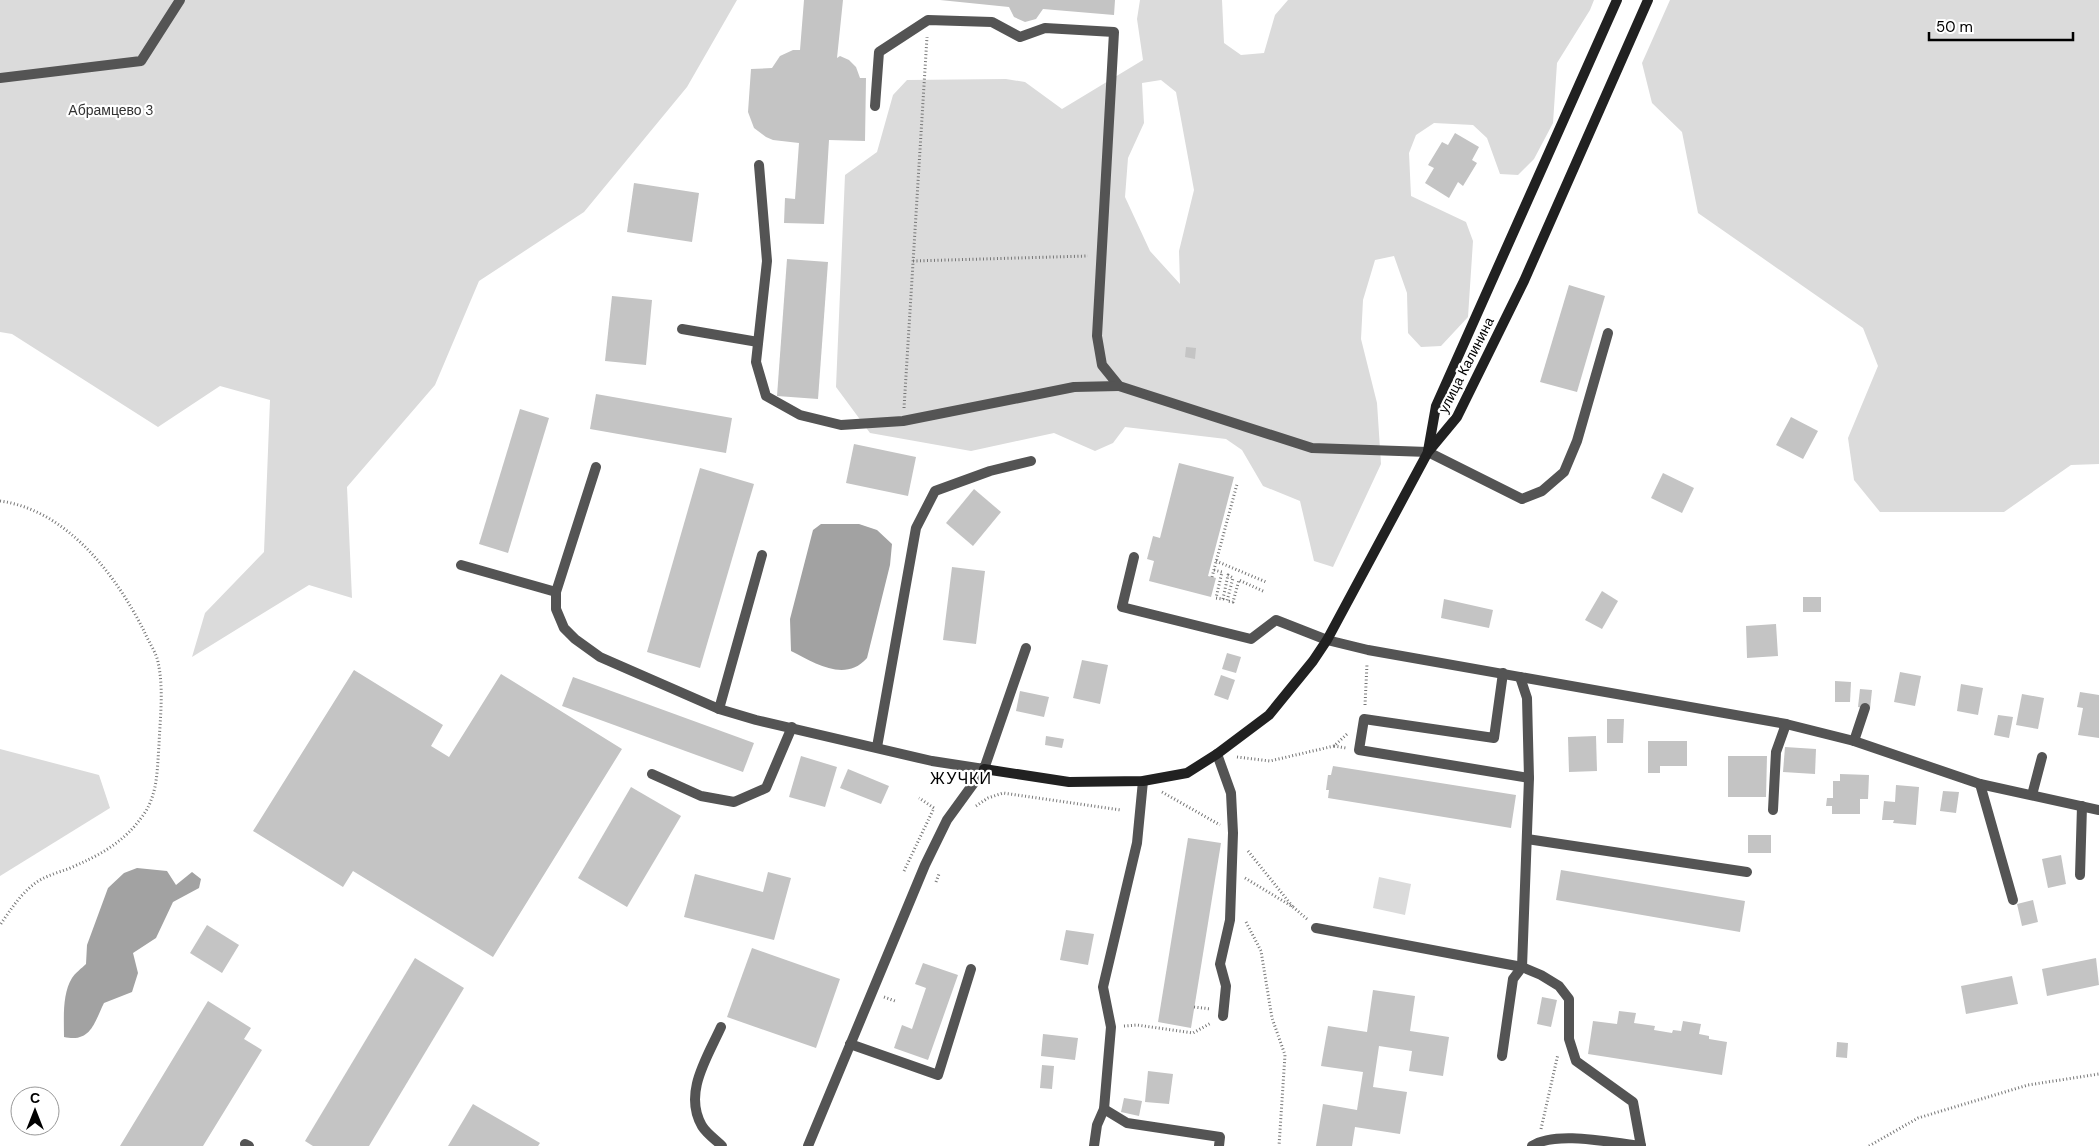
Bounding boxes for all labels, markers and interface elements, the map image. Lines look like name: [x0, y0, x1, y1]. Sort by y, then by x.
scale bar: [1929, 10, 2073, 42]
text: 50 m: [1936, 17, 1973, 37]
park label: Абрамцево 3: [68, 101, 154, 119]
street label: улица Калинина: [1434, 314, 1498, 416]
district label: ЖУЧКИ: [930, 768, 992, 789]
north arrow: [10, 1086, 60, 1136]
text: С: [30, 1089, 40, 1107]

